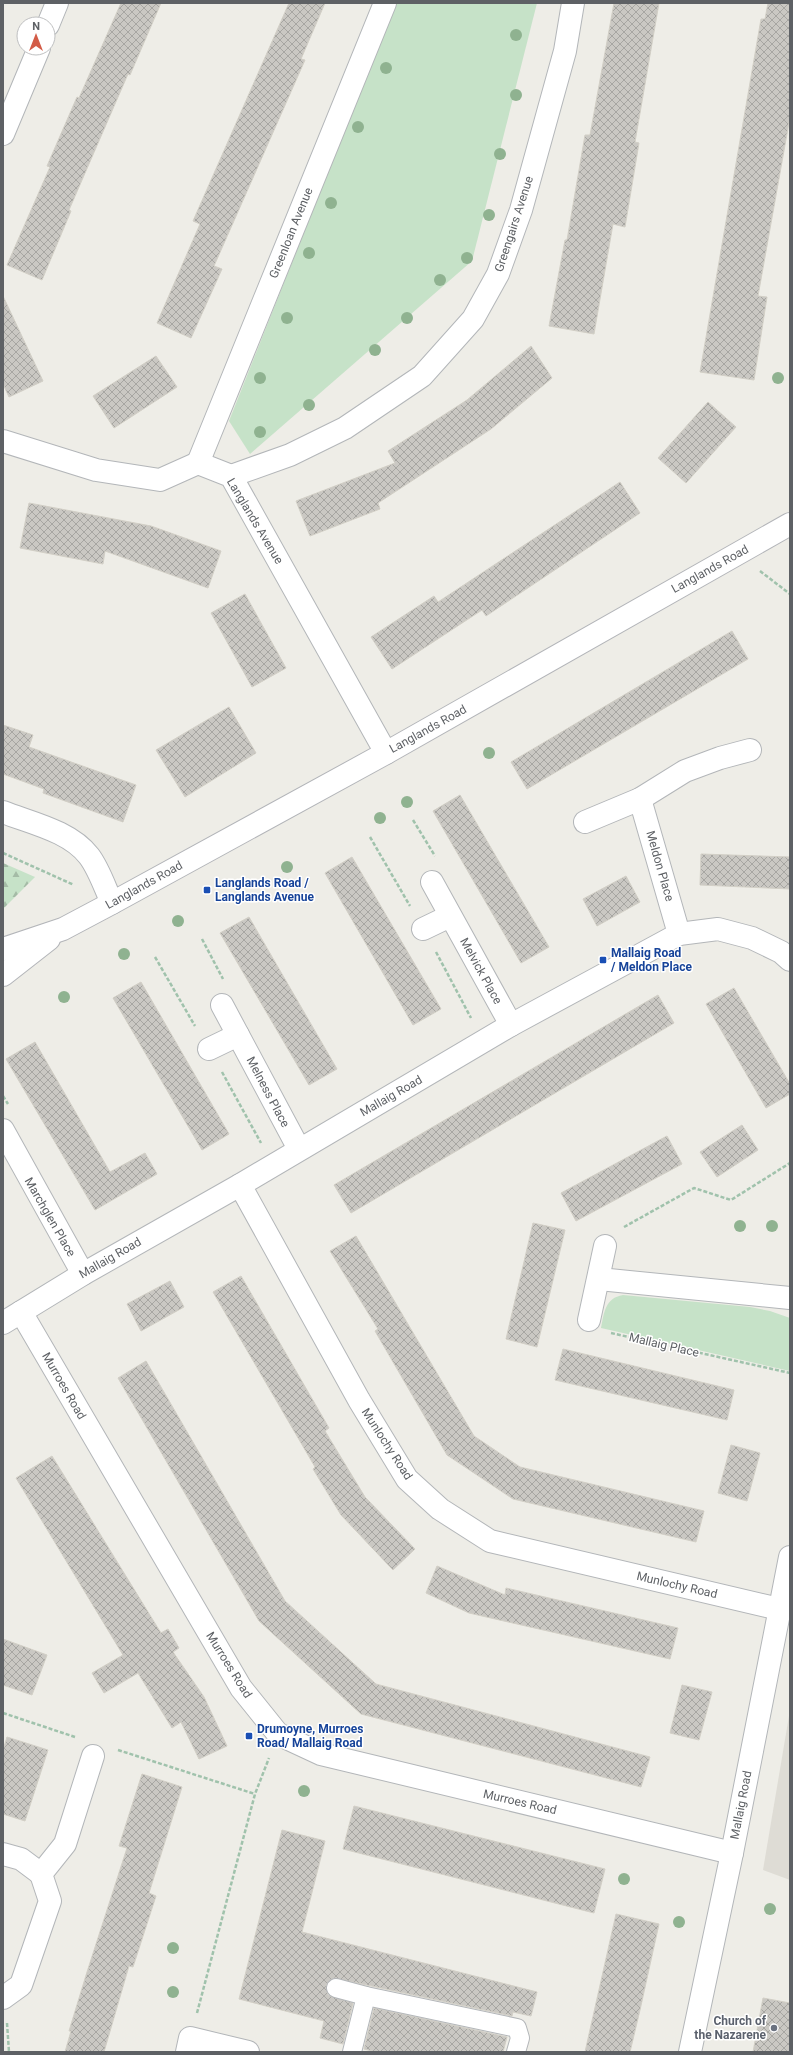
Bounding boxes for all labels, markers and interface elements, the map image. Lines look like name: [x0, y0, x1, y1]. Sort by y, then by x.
north arrow: [16, 16, 56, 56]
text: N: [32, 20, 40, 33]
street label: Greengairs Avenue: [492, 174, 536, 274]
street label: Greenloan Avenue: [266, 186, 316, 280]
street label: Langlands Avenue: [224, 476, 286, 566]
street label: Langlands Road: [669, 542, 751, 596]
street label: Langlands Road: [387, 702, 469, 756]
street label: Meldon Place: [643, 829, 677, 903]
street label: Langlands Road: [103, 858, 185, 912]
place label: Langlands Road / Langlands Avenue: [215, 876, 314, 904]
marker: Langlands Road / Langlands Avenue: [202, 885, 212, 895]
street label: Melvick Place: [457, 935, 505, 1007]
place label: Mallaig Road / Meldon Place: [610, 946, 692, 974]
marker: Mallaig Road / Meldon Place: [598, 955, 608, 965]
street label: Melness Place: [244, 1054, 292, 1130]
street label: Mallaig Road: [357, 1073, 425, 1119]
street label: Marchglen Place: [22, 1175, 78, 1259]
street label: Mallaig Road: [76, 1235, 144, 1281]
street label: Mallaig Place: [628, 1330, 700, 1360]
street label: Murroes Road: [39, 1350, 89, 1422]
street label: Munlochy Road: [359, 1406, 415, 1482]
street label: Munlochy Road: [635, 1569, 719, 1601]
street label: Murroes Road: [203, 1629, 255, 1701]
place label: Drumoyne, Murroes Road/ Mallaig Road: [257, 1722, 363, 1750]
marker: Drumoyne, Murroes Road/ Mallaig Road: [244, 1731, 254, 1741]
street label: Mallaig Road: [727, 1770, 755, 1840]
street label: Murroes Road: [482, 1787, 558, 1817]
place label: Church of the Nazarene: [694, 2014, 767, 2042]
marker: Church of the Nazarene: [769, 2023, 779, 2033]

